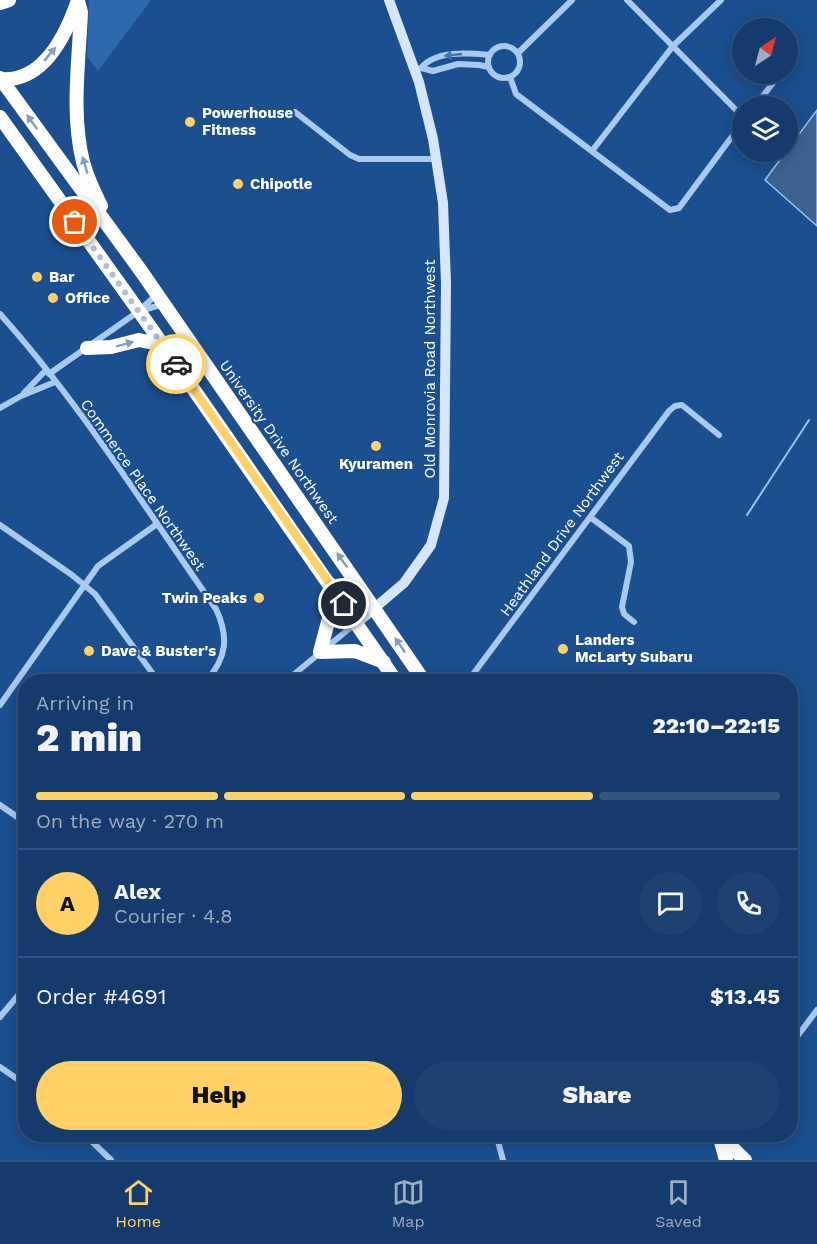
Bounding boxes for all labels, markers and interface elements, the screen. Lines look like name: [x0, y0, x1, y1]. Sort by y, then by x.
north arrow: [732, 18, 798, 84]
map controls: [732, 18, 798, 162]
one-way arrow: [43, 47, 56, 62]
one-way arrow: [444, 50, 463, 60]
button: layers: [732, 96, 798, 162]
place label: Powerhouse Fitness: [202, 104, 294, 139]
one-way arrow: [26, 115, 38, 131]
marker: Powerhouse Fitness: [183, 115, 197, 129]
one-way arrow: [79, 155, 89, 174]
place label: Chipotle: [250, 175, 313, 193]
marker: Chipotle: [231, 177, 245, 191]
pin: [49, 196, 100, 247]
icon: bag: [58, 205, 91, 238]
street label: Old Monrovia Road Northwest: [421, 259, 439, 479]
place label: Bar: [49, 268, 75, 286]
marker: Bar: [30, 270, 44, 284]
place label: Office: [65, 289, 110, 307]
marker: Office: [46, 291, 60, 305]
courier: [146, 334, 206, 394]
one-way arrow: [116, 338, 134, 348]
icon: car: [160, 348, 193, 381]
street label: University Drive Northwest: [216, 357, 343, 528]
street label: Commerce Place Northwest: [77, 396, 210, 575]
marker: Kyuramen: [369, 439, 383, 453]
street label: Heathland Drive Northwest: [496, 448, 628, 620]
place label: Kyuramen: [339, 455, 413, 473]
one-way arrow: [336, 553, 348, 569]
pin: [318, 578, 369, 629]
icon: home: [327, 587, 360, 620]
place label: Twin Peaks: [162, 589, 247, 607]
marker: Twin Peaks: [252, 591, 266, 605]
place label: Landers McLarty Subaru: [575, 631, 693, 666]
one-way arrow: [394, 636, 405, 653]
place label: Dave & Buster's: [101, 642, 216, 660]
marker: Landers McLarty Subaru: [556, 642, 570, 656]
marker: Dave & Buster's: [82, 644, 96, 658]
text: Arriving in: [36, 691, 134, 715]
text: 22:10–22:15: [653, 713, 780, 738]
text: 2 min: [36, 715, 142, 760]
text: On the way · 270 m: [36, 809, 224, 833]
button: chat: [639, 872, 702, 935]
button: phone: [717, 872, 780, 935]
text: Alex: [114, 879, 161, 904]
text: A: [60, 891, 75, 916]
text: Courier · 4.8: [114, 904, 233, 928]
text: Order #4691: [36, 984, 166, 1009]
text: $13.45: [710, 984, 780, 1009]
button: Help: [36, 1061, 402, 1130]
button: Share: [414, 1061, 780, 1130]
tab: Home: [115, 1176, 161, 1231]
tab: Map: [392, 1176, 425, 1231]
tab: Saved: [655, 1176, 702, 1231]

